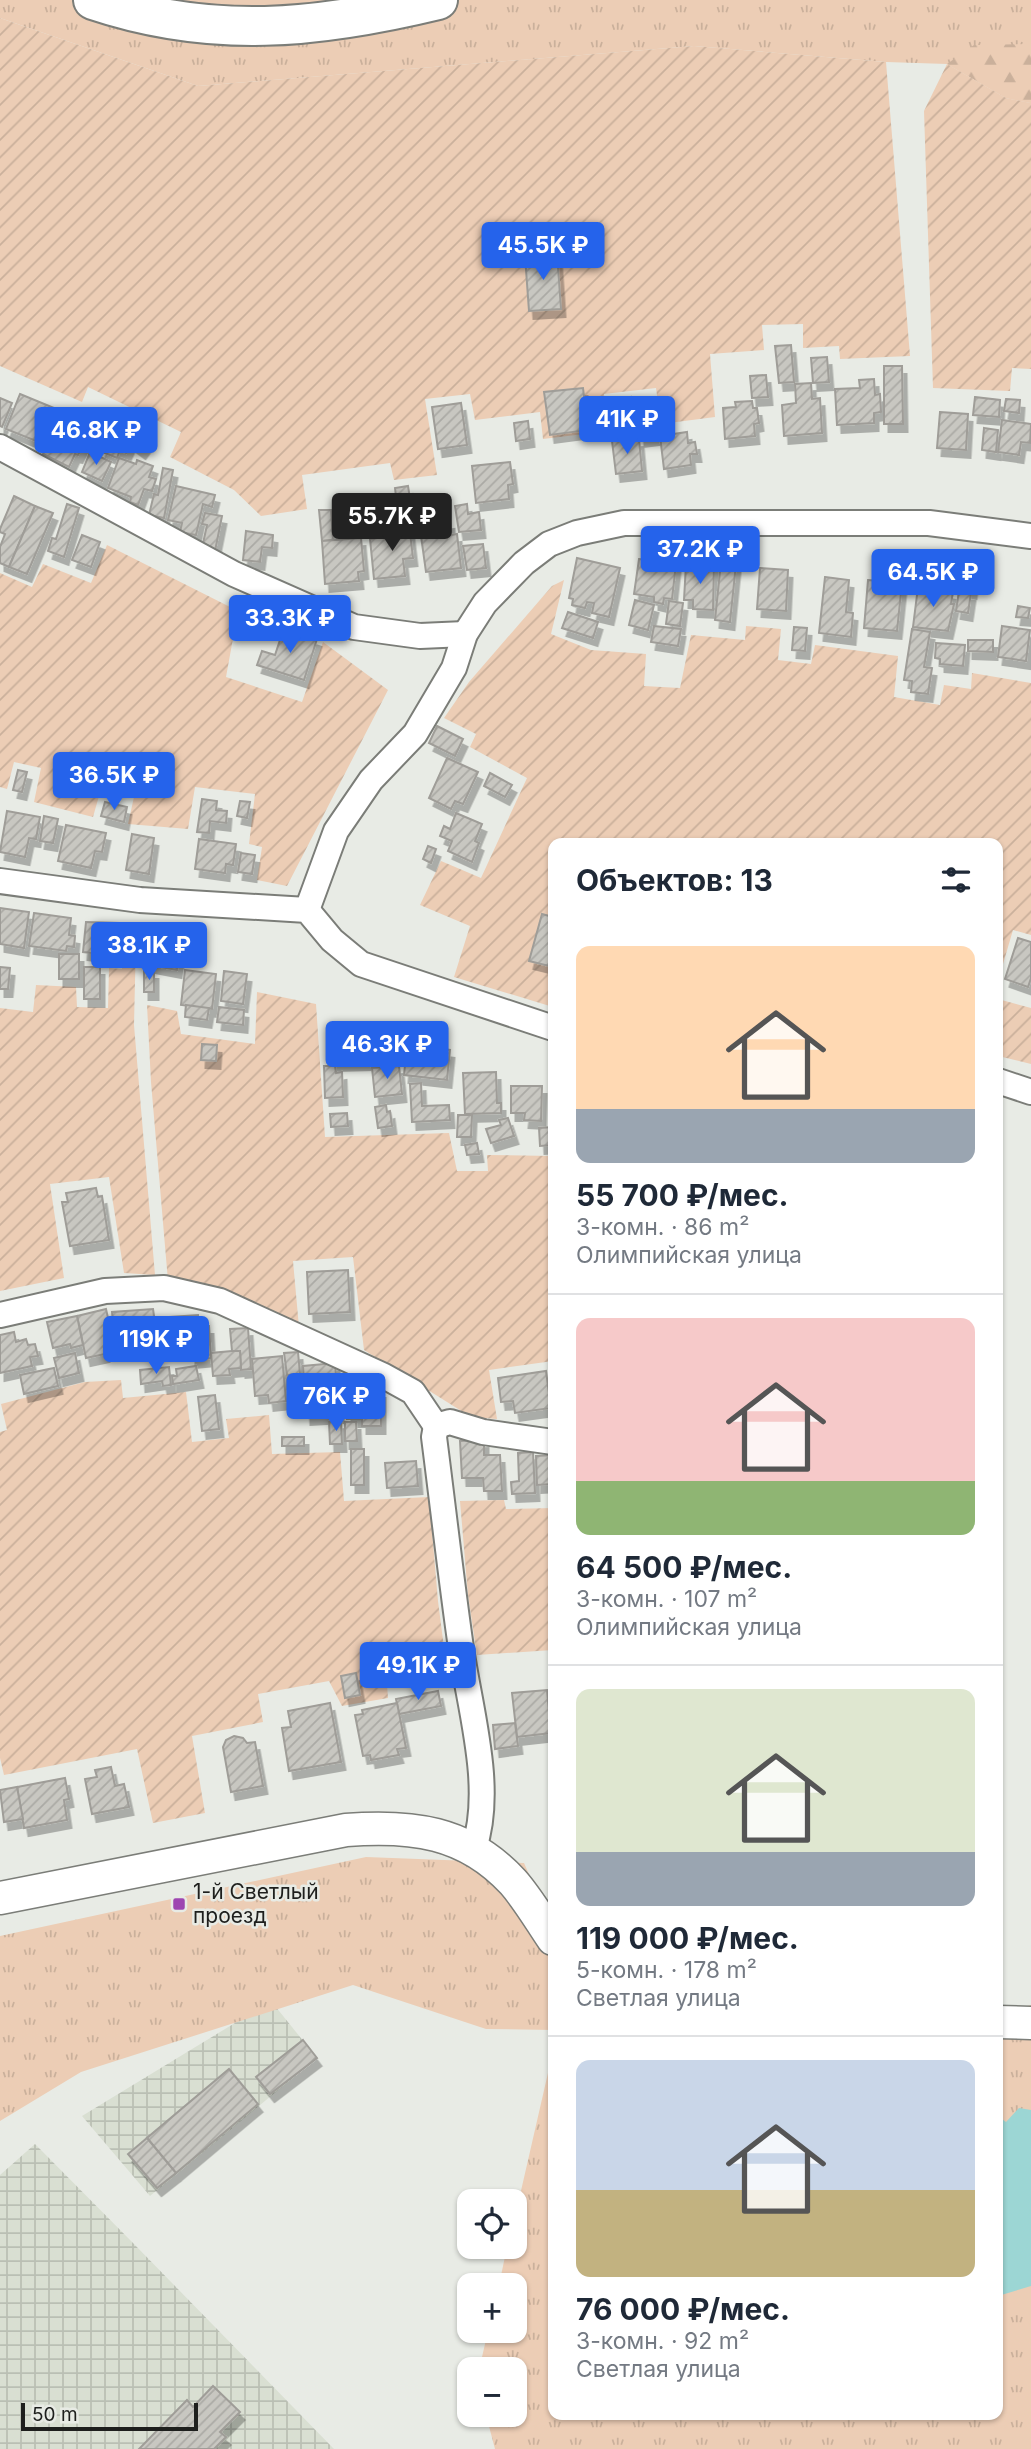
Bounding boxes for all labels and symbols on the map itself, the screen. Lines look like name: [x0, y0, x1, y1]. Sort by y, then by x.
pin: 45.5K ₽: [478, 222, 608, 282]
pin: 41K ₽: [578, 396, 676, 456]
pin: 46.8K ₽: [31, 407, 161, 467]
pin: 55.7K ₽: [327, 494, 457, 553]
pin: 37.2K ₽: [635, 526, 765, 586]
pin: 64.5K ₽: [868, 550, 998, 609]
pin: 33.3K ₽: [225, 596, 355, 655]
pin: 36.5K ₽: [49, 752, 179, 812]
pin: 38.1K ₽: [84, 922, 214, 982]
pin: 46.3K ₽: [322, 1021, 452, 1081]
pin: 119K ₽: [99, 1316, 213, 1376]
pin: 76K ₽: [287, 1374, 385, 1433]
pin: 49.1K ₽: [353, 1642, 483, 1702]
place label: 1-й Светлый проезд: [193, 1879, 319, 1928]
marker: 1-й Светлый проезд: [171, 1896, 187, 1912]
scale bar: [21, 2400, 198, 2432]

